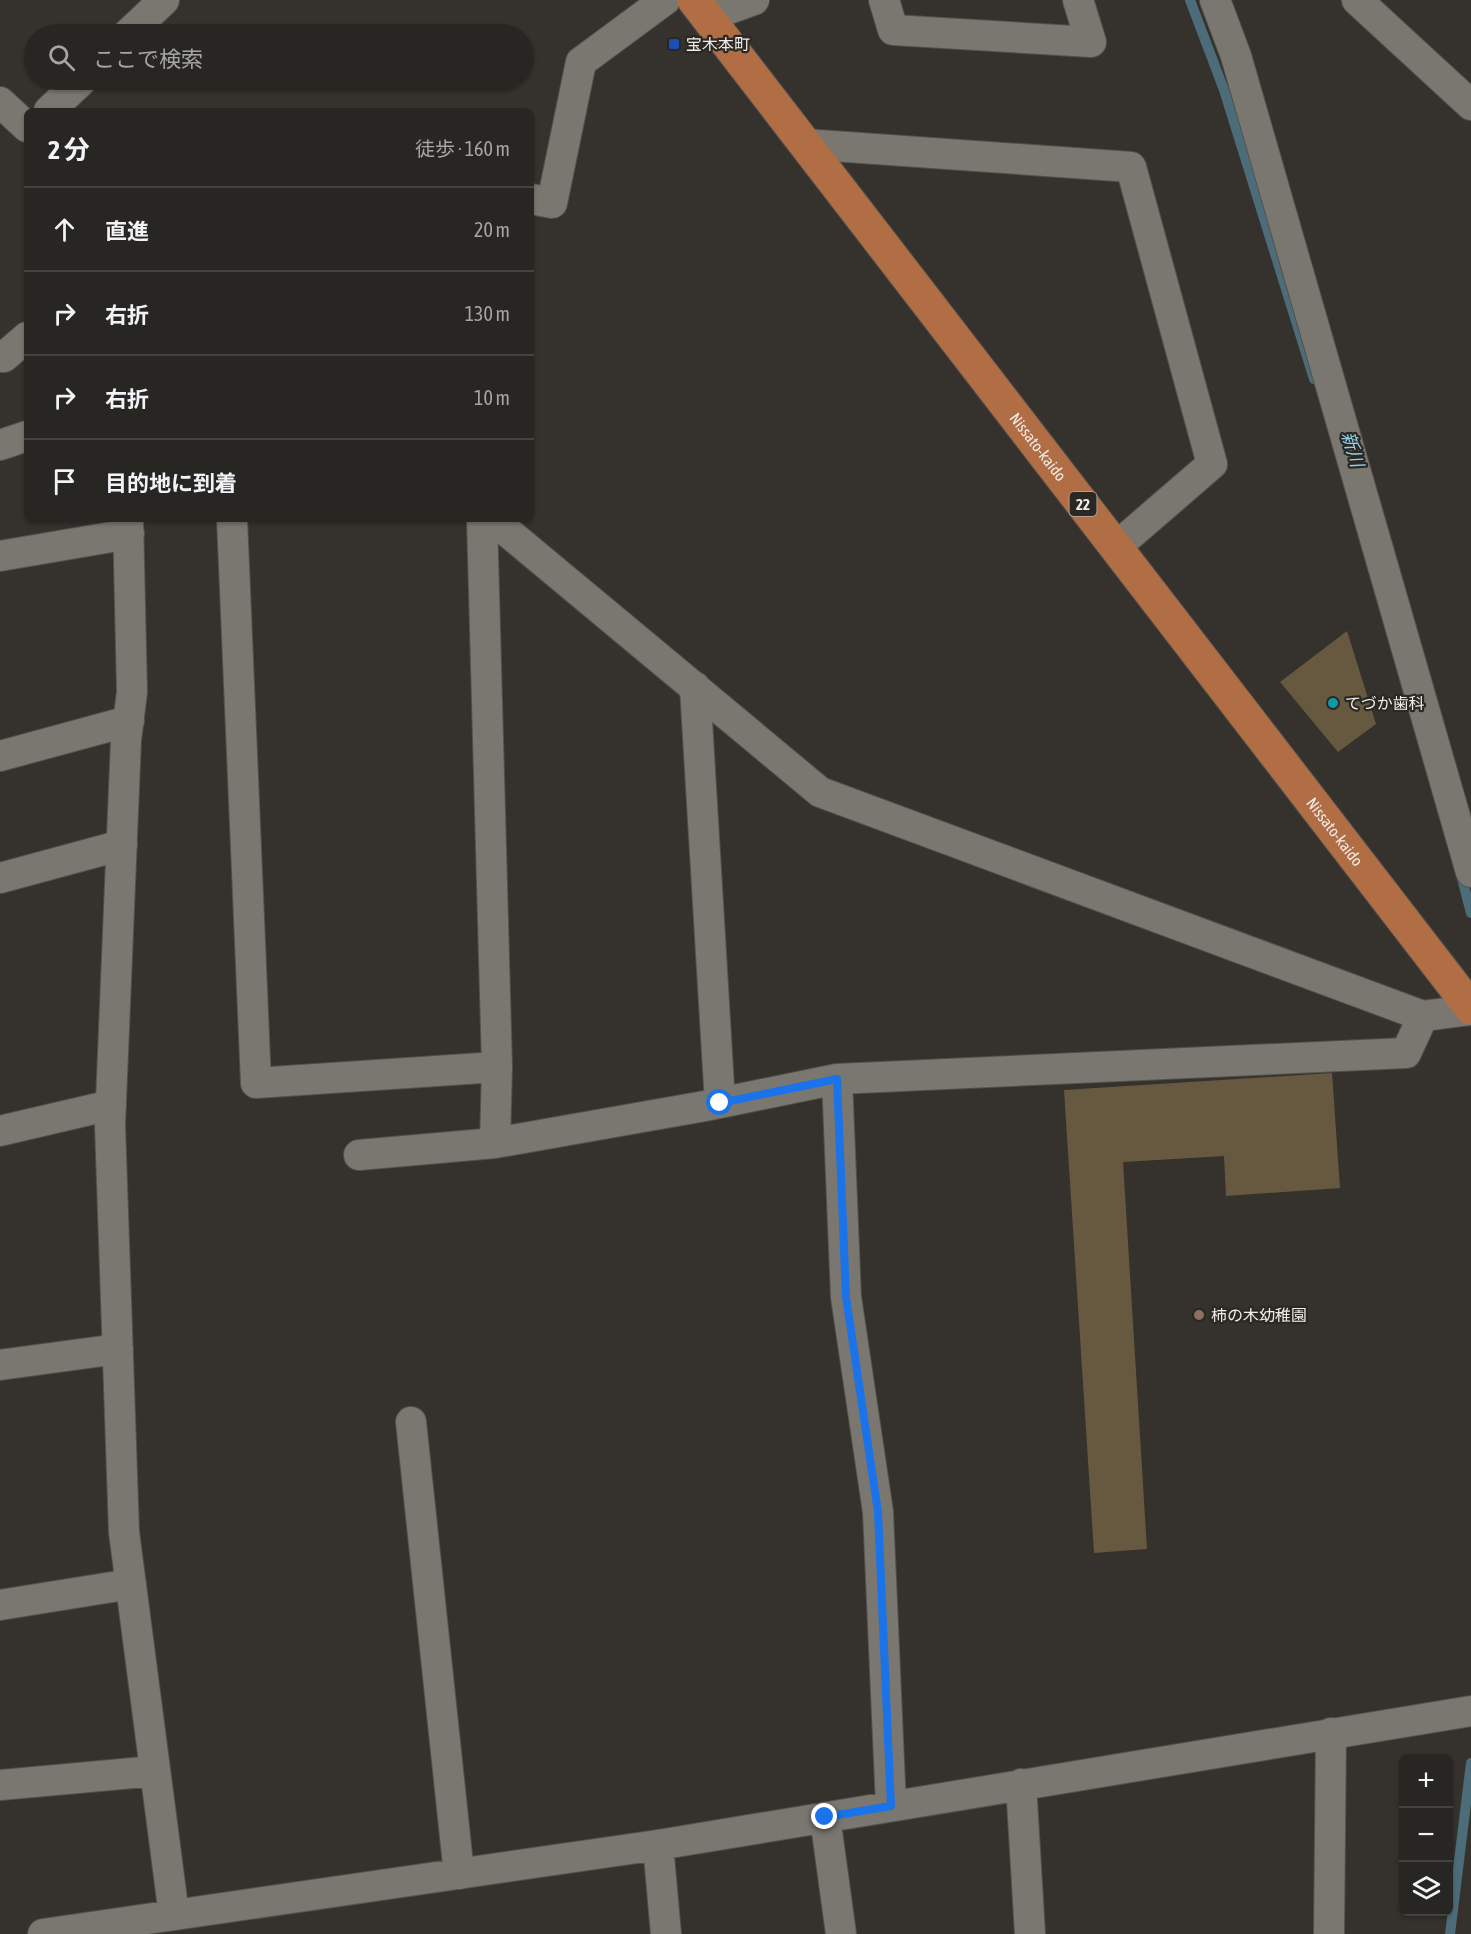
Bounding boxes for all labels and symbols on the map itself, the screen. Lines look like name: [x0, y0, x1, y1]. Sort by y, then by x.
place label: 宝木本町: [686, 35, 750, 53]
marker: 宝木本町: [667, 37, 681, 51]
street label: Nissato-kaido: [1006, 409, 1070, 484]
water label: 新川: [1338, 429, 1369, 471]
road number: 22: [1070, 492, 1096, 516]
place label: てづか歯科: [1345, 694, 1425, 712]
marker: てづか歯科: [1326, 696, 1340, 710]
street label: Nissato-kaido: [1303, 794, 1367, 869]
route start: [706, 1089, 732, 1115]
place label: 柿の木幼稚園: [1211, 1306, 1307, 1324]
marker: 柿の木幼稚園: [1192, 1308, 1206, 1322]
route end: [811, 1803, 837, 1829]

